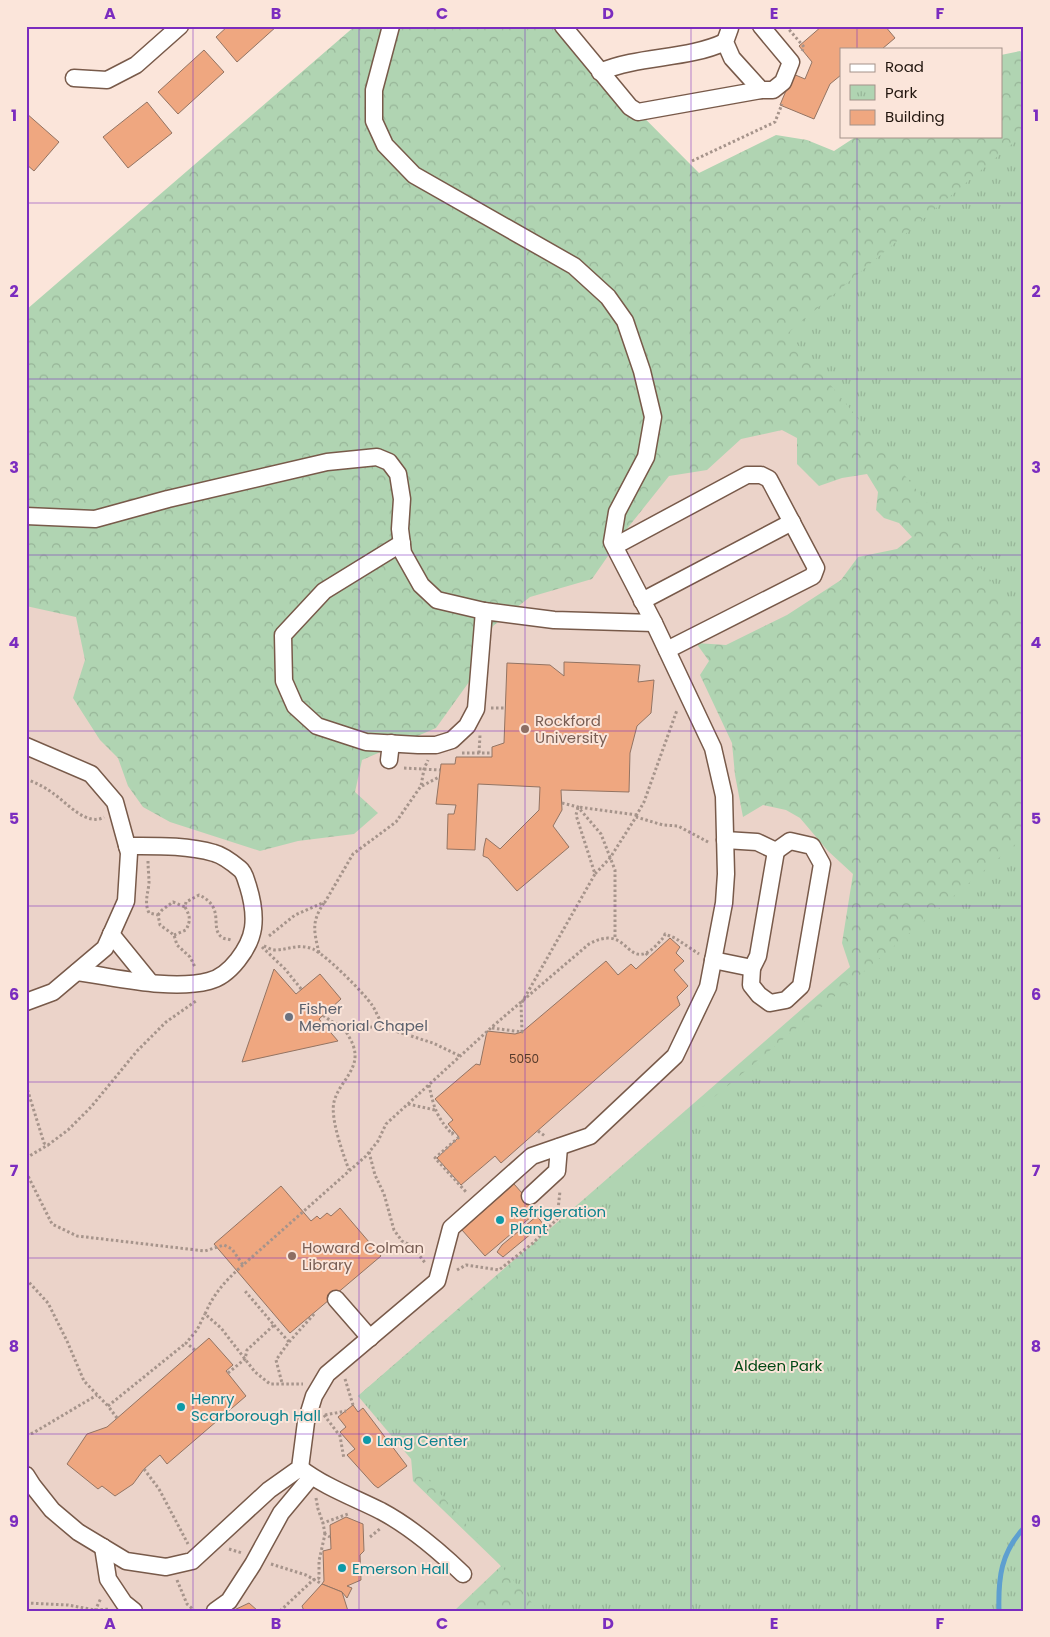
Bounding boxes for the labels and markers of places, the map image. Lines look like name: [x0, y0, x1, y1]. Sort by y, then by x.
place label: Rockford University: [535, 710, 608, 748]
marker: Rockford University: [519, 723, 531, 735]
place label: Fisher Memorial Chapel: [299, 998, 428, 1036]
marker: Fisher Memorial Chapel: [283, 1011, 295, 1023]
place label: Refrigeration Plant: [510, 1201, 606, 1239]
marker: Refrigeration Plant: [494, 1214, 506, 1226]
place label: Howard Colman Library: [302, 1237, 424, 1275]
marker: Howard Colman Library: [286, 1250, 298, 1262]
place label: Henry Scarborough Hall: [191, 1388, 321, 1426]
marker: Henry Scarborough Hall: [175, 1401, 187, 1413]
place label: Lang Center: [377, 1430, 469, 1451]
marker: Lang Center: [361, 1434, 373, 1446]
place label: Emerson Hall: [352, 1558, 449, 1579]
marker: Emerson Hall: [336, 1562, 348, 1574]

